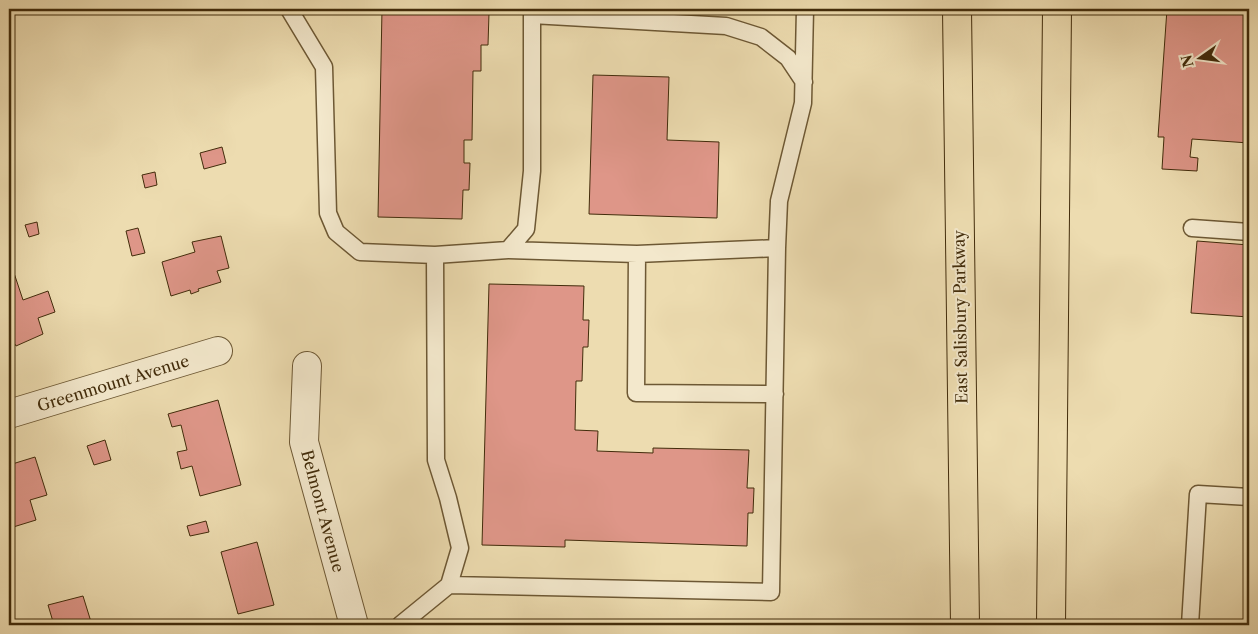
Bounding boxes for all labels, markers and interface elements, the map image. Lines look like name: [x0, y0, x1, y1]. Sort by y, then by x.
north arrow: [1176, 32, 1226, 82]
text: N: [1177, 53, 1198, 69]
street label: East Salisbury Parkway: [948, 229, 972, 404]
street label: Greenmount Avenue: [34, 350, 192, 416]
street label: Belmont Avenue: [297, 448, 349, 574]

